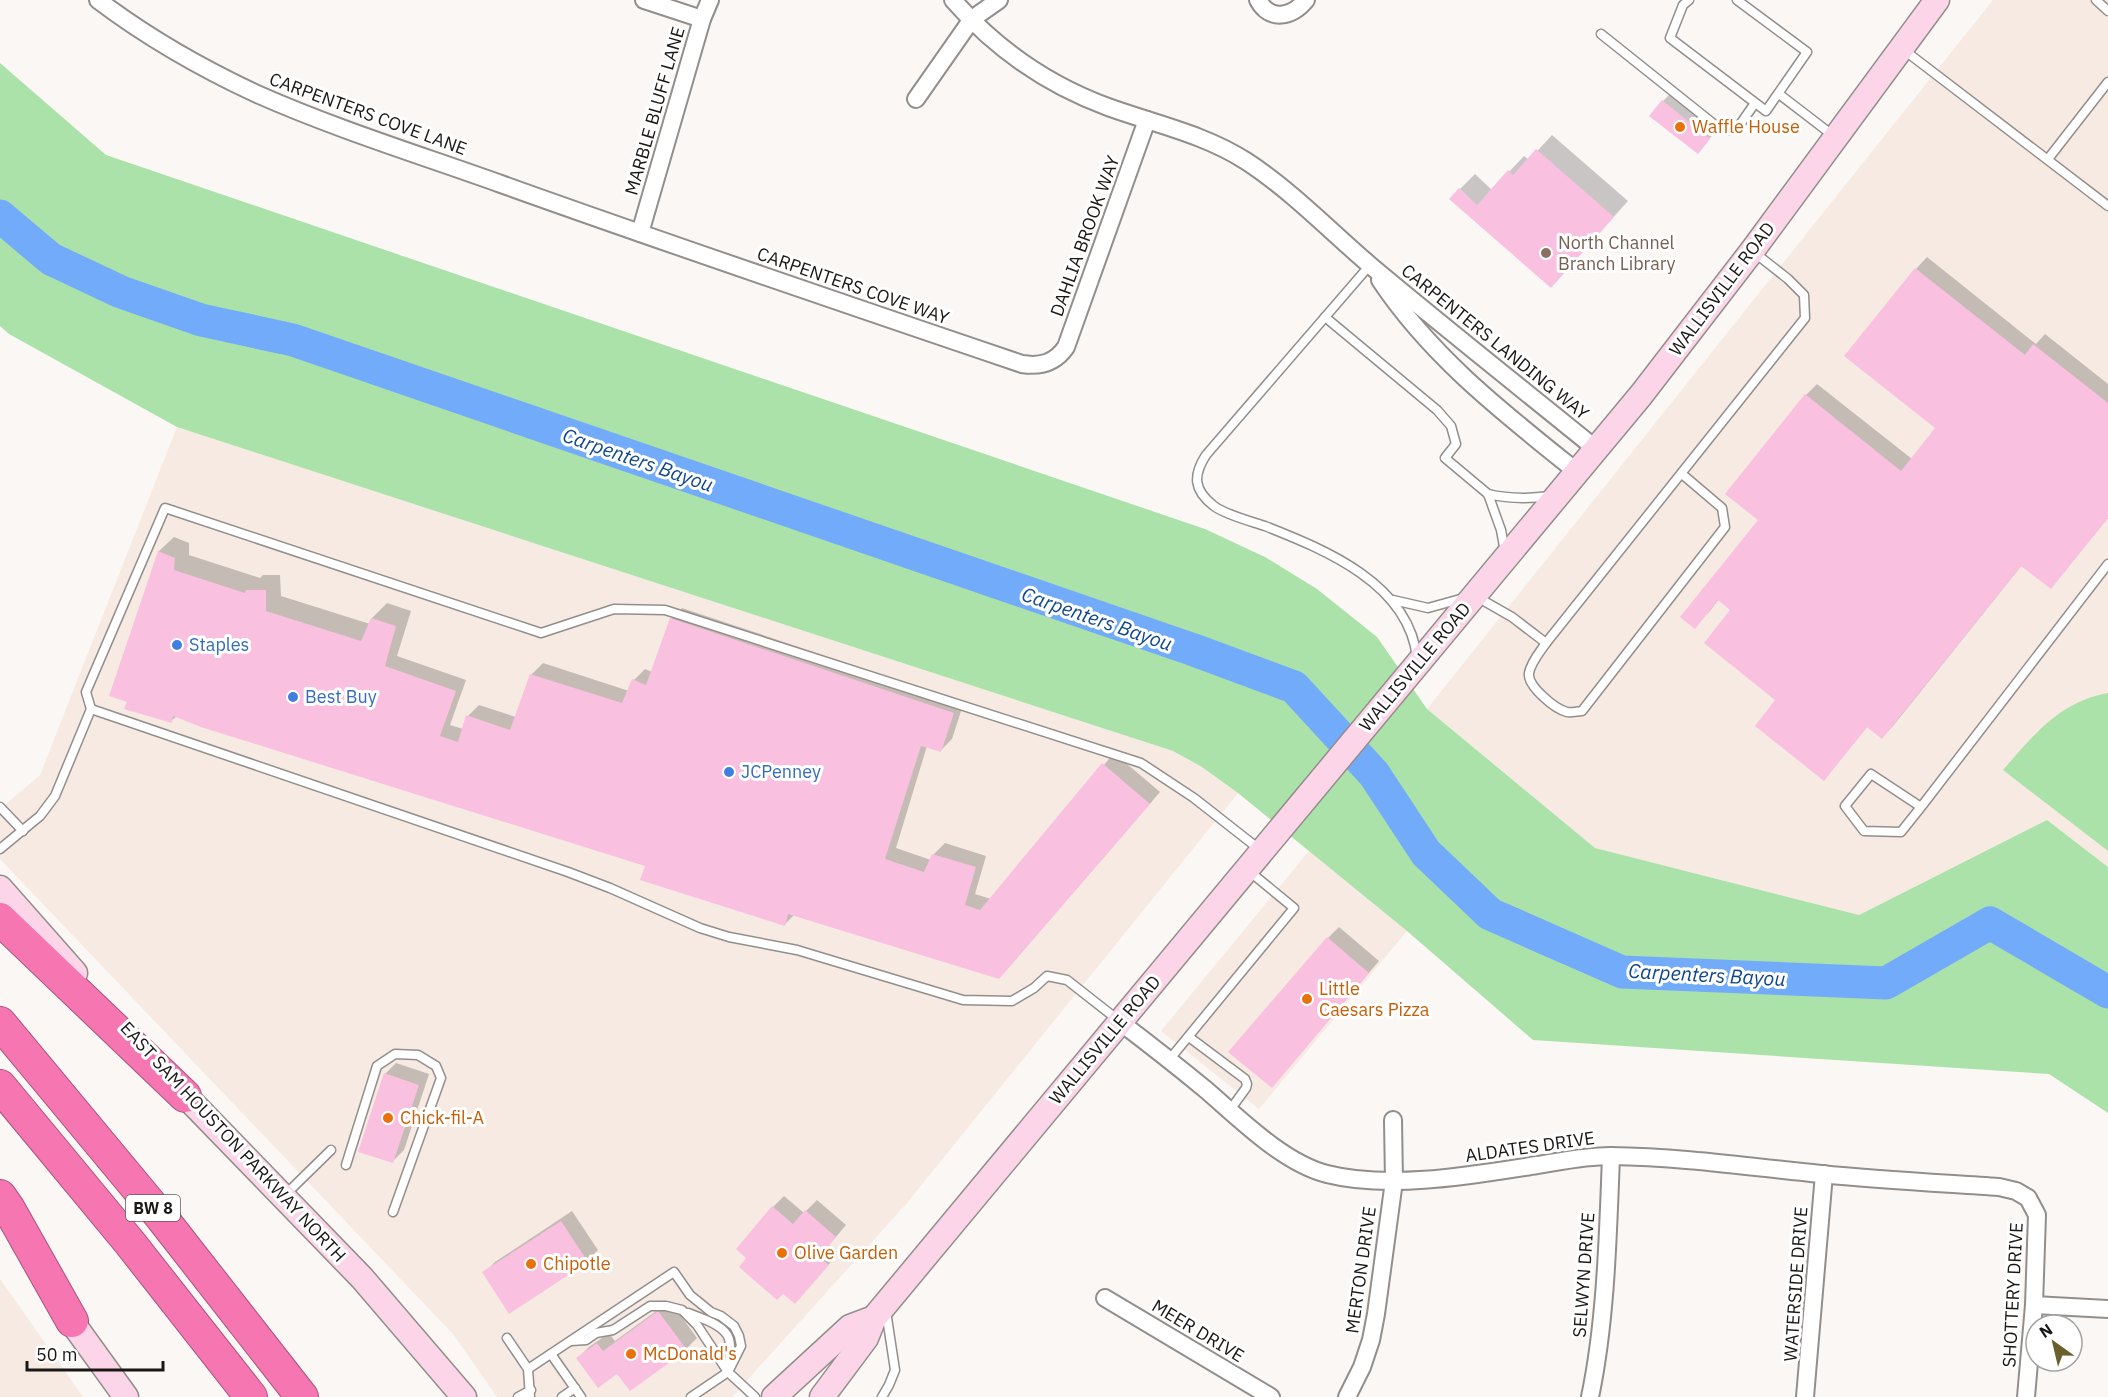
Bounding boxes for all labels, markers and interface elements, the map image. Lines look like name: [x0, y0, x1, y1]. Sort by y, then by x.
street label: MARBLE BLUFF LANE: [619, 24, 690, 198]
street label: CARPENTERS COVE LANE: [266, 67, 470, 160]
place label: Waffle House: [1692, 115, 1800, 138]
marker: Waffle House: [1673, 120, 1687, 134]
street label: DAHLIA BROOK WAY: [1045, 152, 1124, 319]
street label: WALLISVILLE ROAD: [1664, 217, 1779, 360]
place label: North Channel Branch Library: [1558, 231, 1676, 275]
street label: CARPENTERS COVE WAY: [754, 242, 953, 329]
marker: North Channel Branch Library: [1539, 246, 1553, 260]
street label: CARPENTERS LANDING WAY: [1397, 259, 1594, 425]
water label: Carpenters Bayou: [559, 421, 717, 498]
water label: Carpenters Bayou: [1018, 580, 1176, 657]
street label: WALLISVILLE ROAD: [1354, 597, 1475, 736]
place label: Staples: [189, 633, 249, 656]
marker: Staples: [170, 638, 184, 652]
place label: Best Buy: [305, 685, 377, 708]
marker: Best Buy: [286, 690, 300, 704]
place label: JCPenney: [741, 760, 821, 783]
marker: JCPenney: [722, 765, 736, 779]
water label: Carpenters Bayou: [1628, 957, 1786, 992]
street label: WALLISVILLE ROAD: [1044, 970, 1165, 1109]
place label: Little Caesars Pizza: [1319, 977, 1430, 1021]
marker: Little Caesars Pizza: [1300, 992, 1314, 1006]
street label: EAST SAM HOUSTON PARKWAY NORTH: [116, 1017, 351, 1267]
place label: Chick-fil-A: [400, 1106, 485, 1129]
marker: Chick-fil-A: [381, 1111, 395, 1125]
street label: ALDATES DRIVE: [1464, 1126, 1596, 1167]
road number: BW 8: [126, 1195, 180, 1221]
street label: MERTON DRIVE: [1340, 1205, 1381, 1335]
street label: WATERSIDE DRIVE: [1779, 1206, 1812, 1362]
street label: SELWYN DRIVE: [1568, 1212, 1599, 1338]
street label: SHOTTERY DRIVE: [1997, 1222, 2028, 1368]
place label: Olive Garden: [794, 1241, 898, 1264]
marker: Olive Garden: [775, 1246, 789, 1260]
place label: Chipotle: [543, 1252, 611, 1275]
marker: Chipotle: [524, 1257, 538, 1271]
street label: MEER DRIVE: [1148, 1294, 1249, 1367]
north arrow: [2024, 1313, 2084, 1373]
text: N: [2035, 1319, 2056, 1342]
scale bar: [27, 1334, 164, 1372]
place label: McDonald's: [643, 1342, 737, 1365]
text: 50 m: [36, 1343, 78, 1366]
marker: McDonald's: [624, 1347, 638, 1361]

